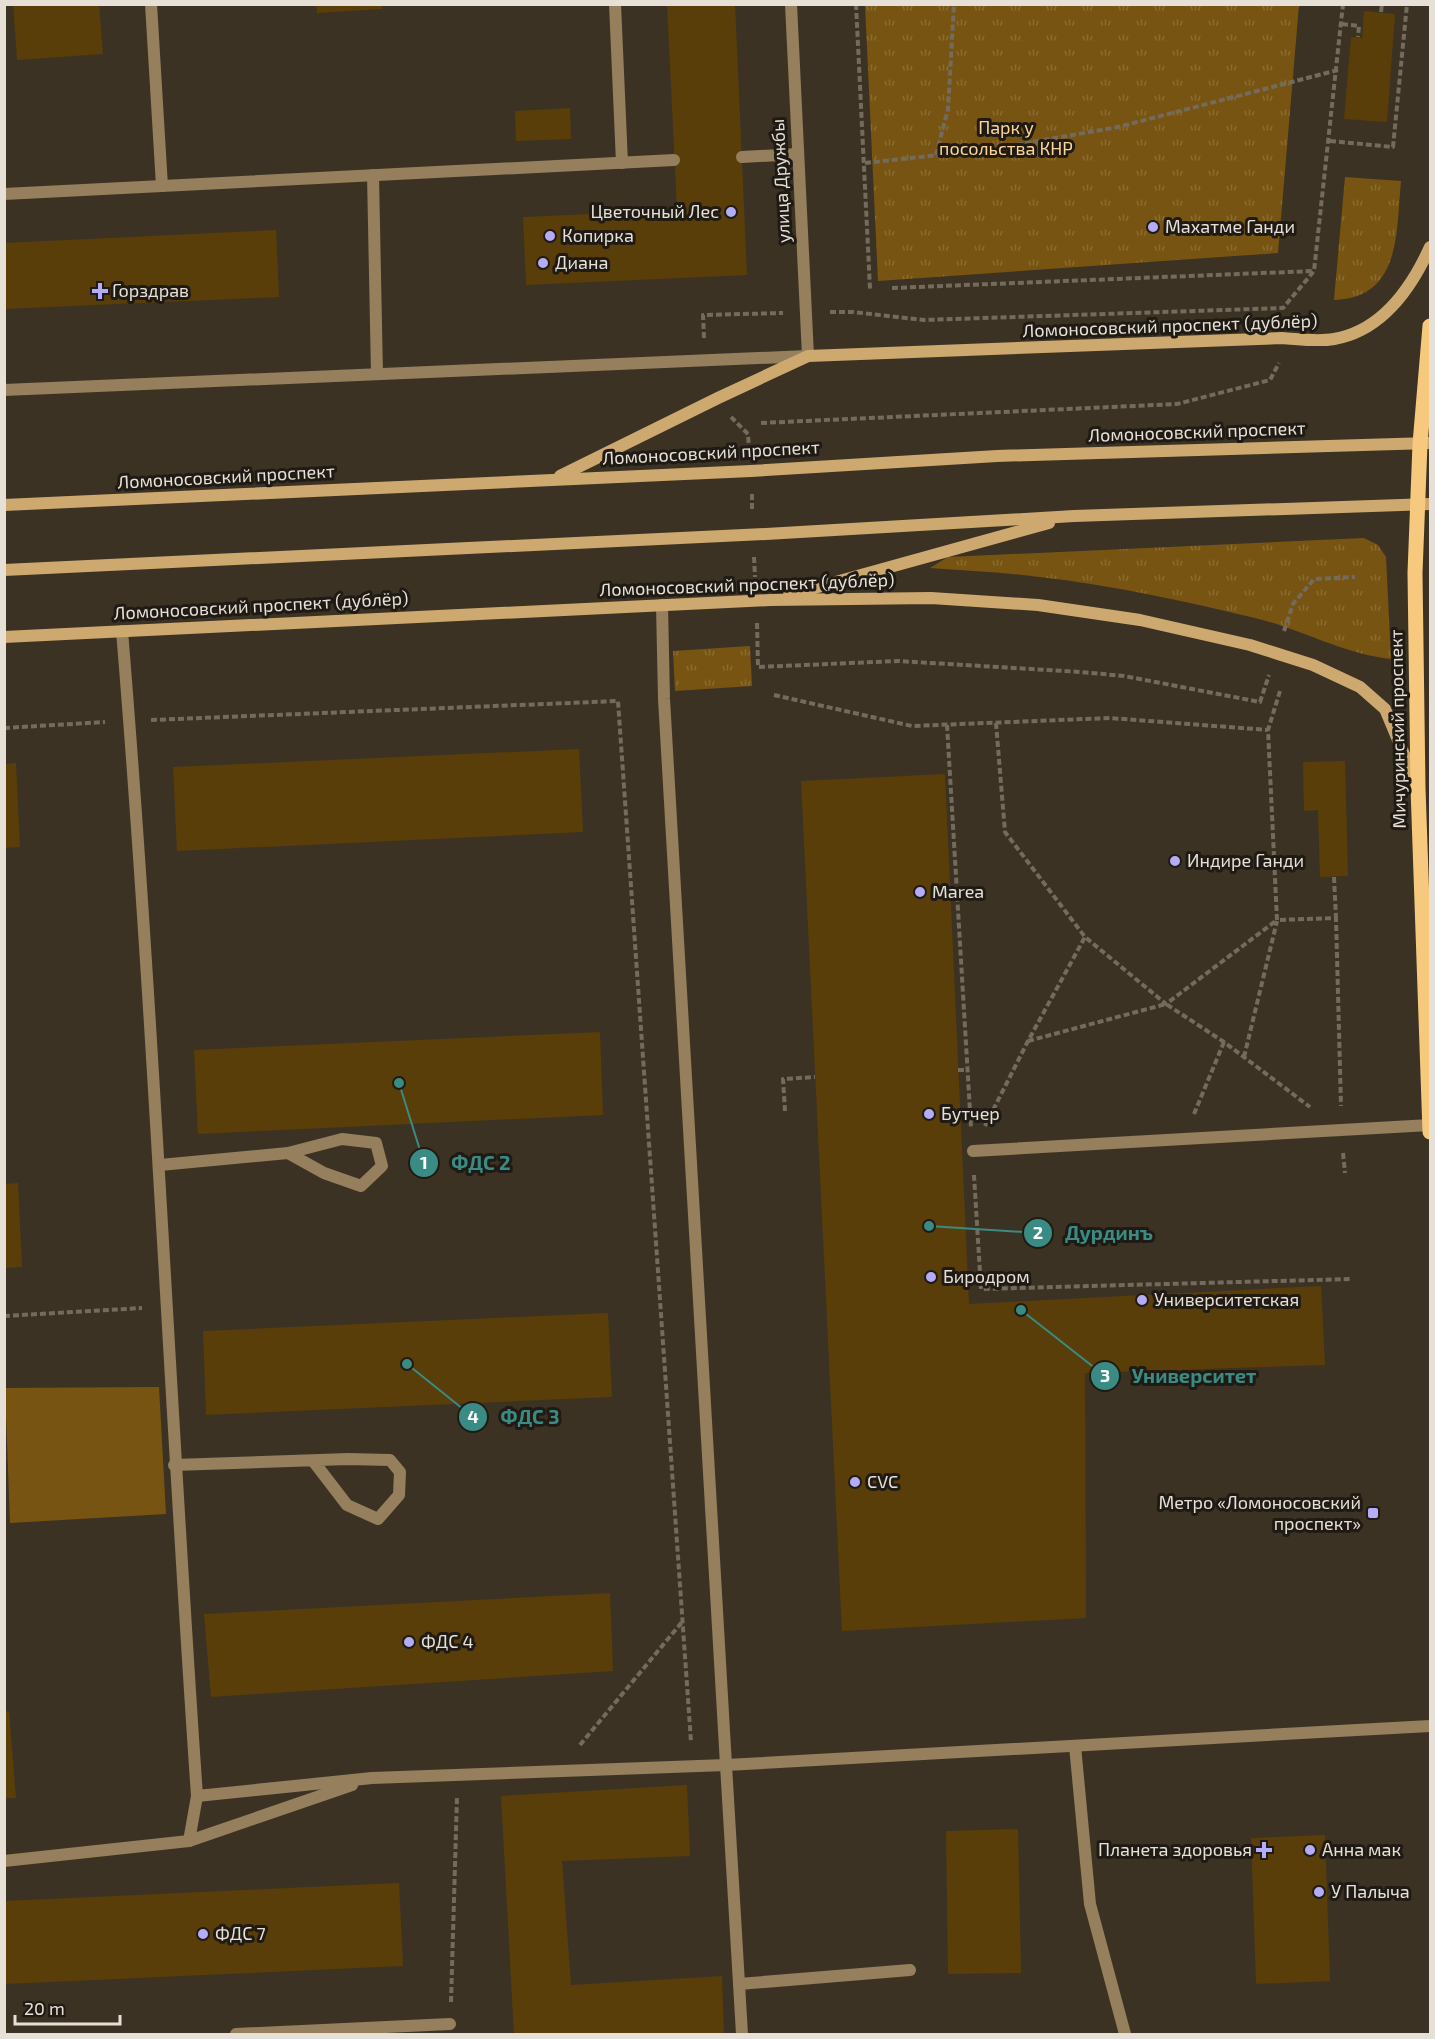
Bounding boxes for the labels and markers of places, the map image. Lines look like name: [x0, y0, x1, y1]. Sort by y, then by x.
place label: Цветочный Лес: [590, 200, 719, 222]
marker: Цветочный Лес: [724, 205, 738, 219]
place label: Махатме Ганди: [1165, 215, 1295, 237]
marker: Махатме Ганди: [1146, 220, 1160, 234]
place label: Копирка: [562, 224, 634, 246]
marker: Копирка: [543, 229, 557, 243]
place label: Диана: [555, 251, 608, 273]
marker: Диана: [536, 256, 550, 270]
place label: Горздрав: [112, 279, 189, 301]
marker: Горздрав: [93, 284, 107, 298]
place label: Индире Ганди: [1187, 849, 1304, 871]
marker: Индире Ганди: [1168, 854, 1182, 868]
place label: Marea: [932, 880, 984, 902]
marker: Marea: [913, 885, 927, 899]
place label: Бутчер: [941, 1102, 1000, 1124]
marker: Бутчер: [922, 1107, 936, 1121]
callout: ФДС 2: [409, 1144, 522, 1182]
callout: Дурдинъ: [1023, 1214, 1165, 1252]
place label: Биродром: [943, 1265, 1030, 1287]
marker: Биродром: [924, 1270, 938, 1284]
place label: Университетская: [1154, 1288, 1299, 1310]
marker: Университетская: [1135, 1293, 1149, 1307]
callout: Университет: [1090, 1357, 1269, 1395]
callout: ФДС 3: [458, 1398, 571, 1436]
place label: CVC: [867, 1470, 898, 1492]
marker: CVC: [848, 1475, 862, 1489]
place label: Метро «Ломоносовский проспект»: [1159, 1491, 1361, 1534]
marker: Метро «Ломоносовский проспект»: [1366, 1506, 1380, 1520]
place label: ФДС 4: [421, 1630, 474, 1652]
marker: ФДС 4: [402, 1635, 416, 1649]
place label: Планета здоровья: [1098, 1838, 1252, 1860]
place label: Анна мак: [1322, 1838, 1401, 1860]
marker: Планета здоровья: [1257, 1843, 1271, 1857]
marker: Анна мак: [1303, 1843, 1317, 1857]
place label: У Палыча: [1331, 1880, 1410, 1902]
marker: У Палыча: [1312, 1885, 1326, 1899]
place label: ФДС 7: [215, 1922, 266, 1944]
marker: ФДС 7: [196, 1927, 210, 1941]

